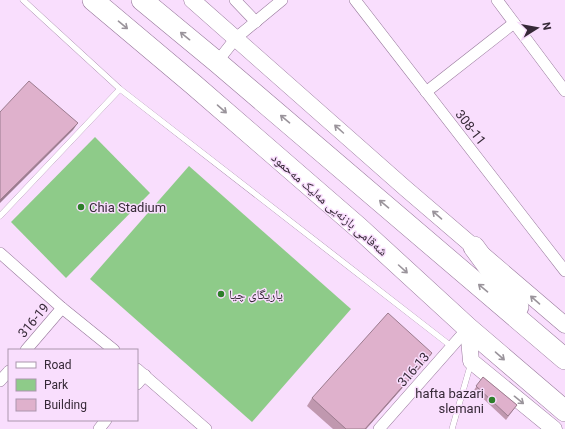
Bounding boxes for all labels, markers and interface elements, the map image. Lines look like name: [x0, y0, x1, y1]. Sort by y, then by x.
north arrow: [517, 8, 557, 48]
one-way arrow: [117, 21, 128, 30]
text: N: [539, 21, 553, 31]
one-way arrow: [180, 31, 191, 40]
one-way arrow: [216, 105, 227, 114]
street label: 308-11: [452, 107, 489, 148]
one-way arrow: [279, 115, 290, 124]
one-way arrow: [335, 125, 345, 134]
street label: شەقامی بازنەیی مەلیک مەحمود: [268, 150, 391, 260]
one-way arrow: [378, 199, 389, 208]
place label: Chia Stadium: [89, 200, 166, 215]
marker: Chia Stadium: [76, 202, 86, 212]
one-way arrow: [432, 211, 442, 220]
one-way arrow: [398, 264, 408, 274]
one-way arrow: [477, 283, 488, 292]
place label: یاریگای چیا: [229, 287, 283, 303]
marker: یاریگای چیا: [216, 289, 226, 299]
one-way arrow: [530, 295, 541, 304]
street label: 316-19: [15, 300, 52, 341]
legend: [8, 349, 138, 421]
street label: 316-13: [395, 349, 432, 389]
one-way arrow: [495, 351, 506, 360]
text: Road: [44, 358, 72, 372]
text: Park: [44, 378, 69, 392]
place label: hafta bazari slemani: [415, 386, 484, 416]
marker: hafta bazari slemani: [487, 395, 497, 405]
one-way arrow: [513, 396, 524, 405]
text: Building: [44, 398, 87, 412]

